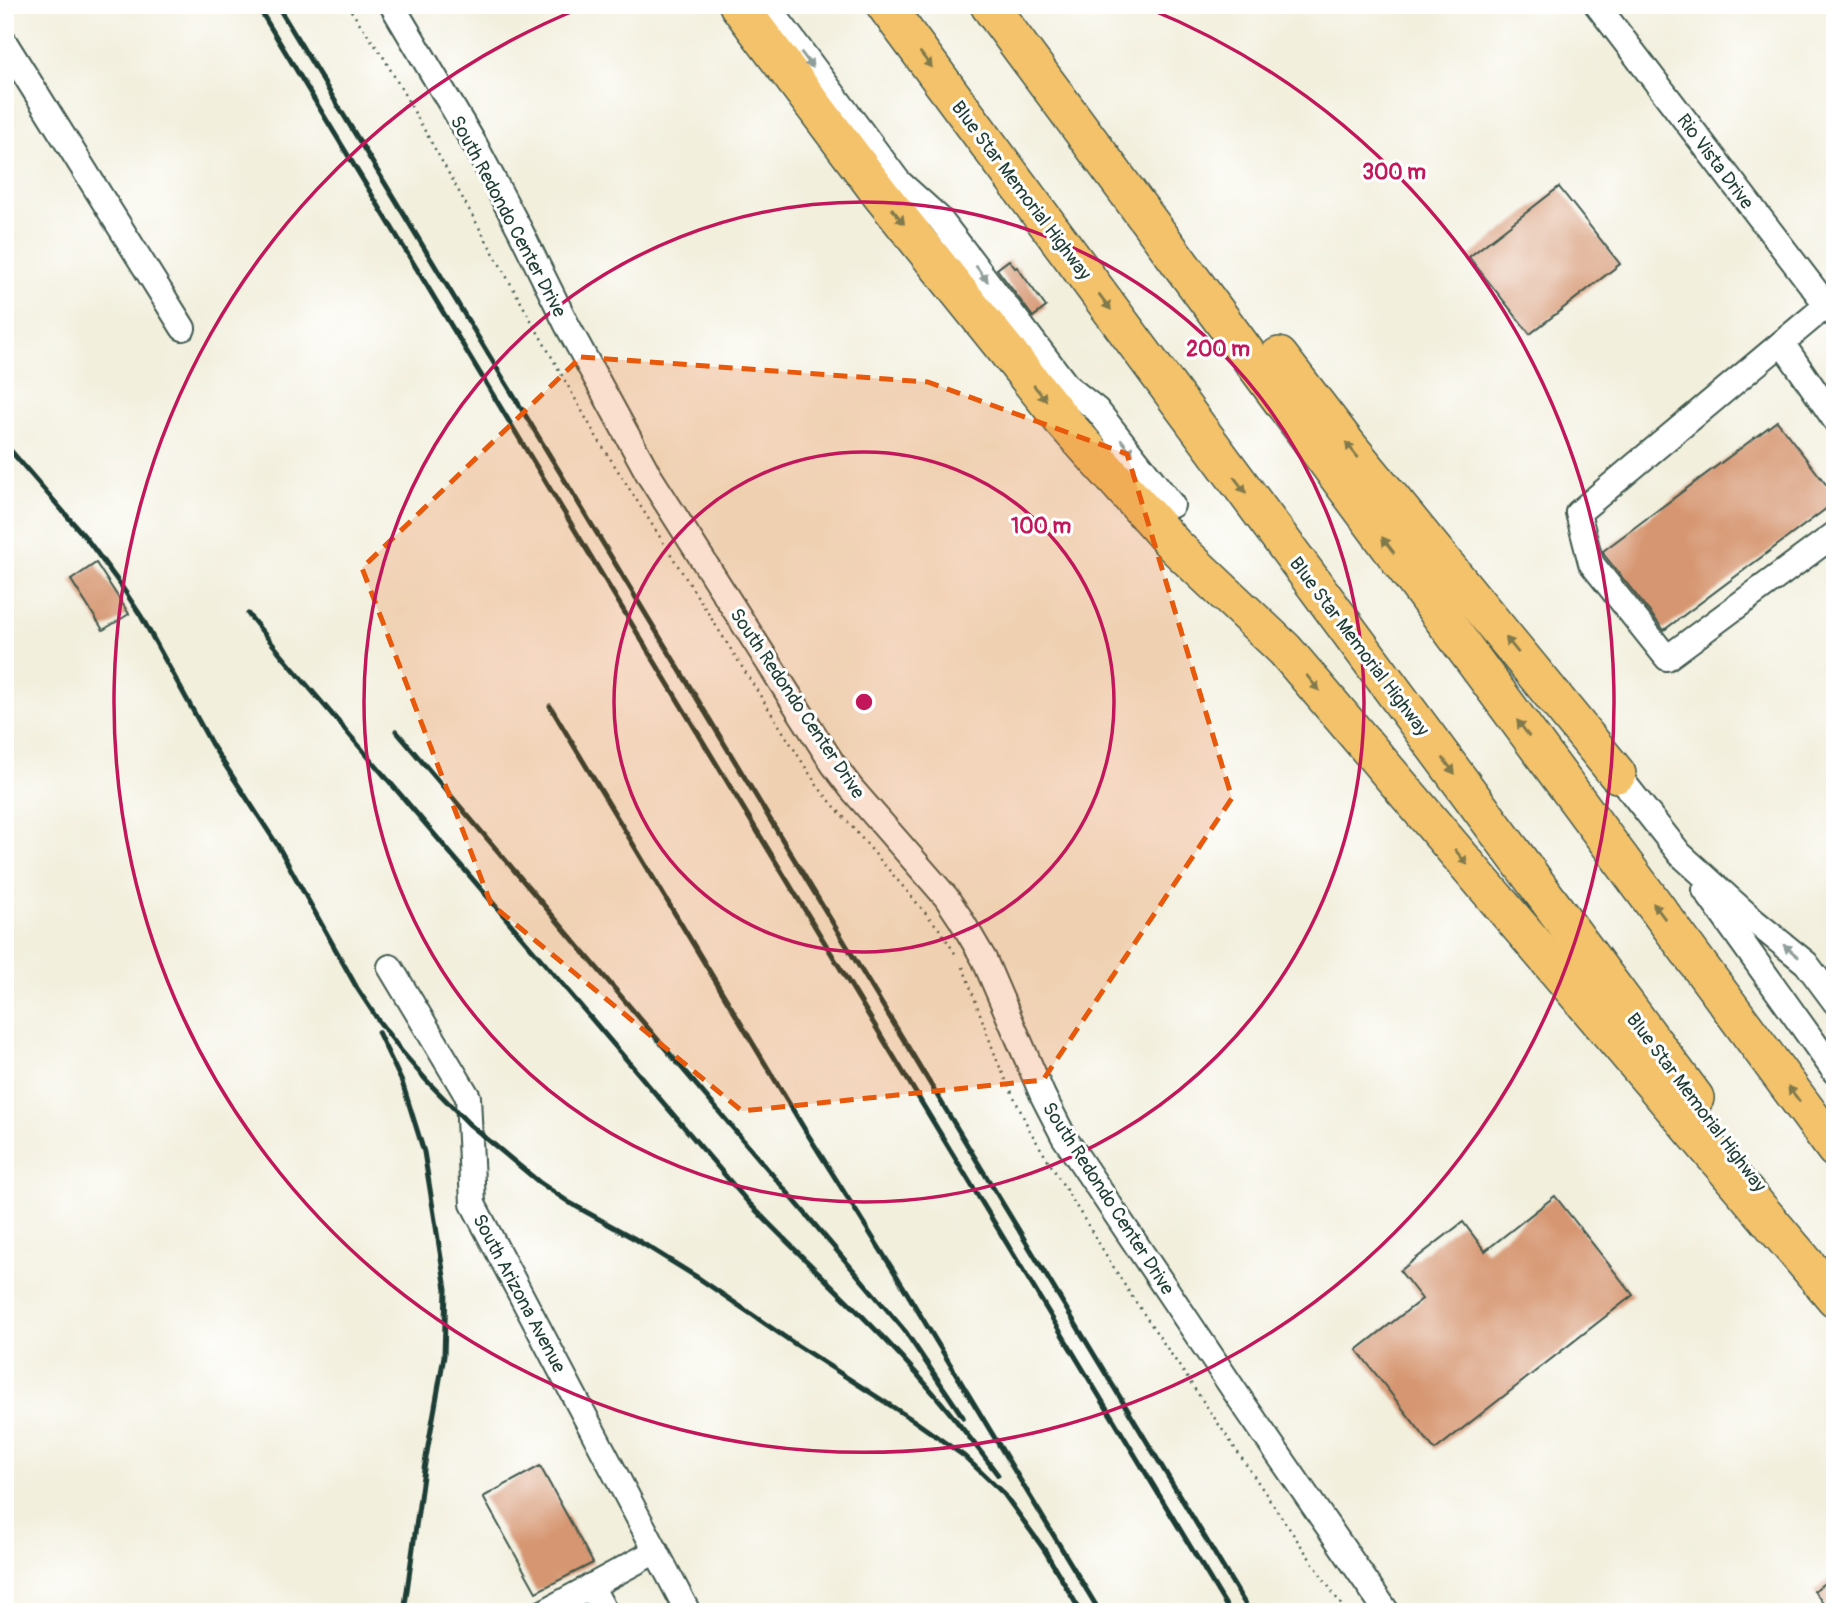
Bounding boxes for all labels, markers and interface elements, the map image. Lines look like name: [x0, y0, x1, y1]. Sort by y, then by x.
one-way arrow: [800, 51, 814, 69]
one-way arrow: [918, 51, 932, 69]
street label: Blue Star Memorial Highway: [946, 96, 1096, 285]
street label: Rio Vista Drive: [1672, 109, 1759, 215]
street label: South Redondo Center Drive: [445, 112, 572, 322]
text: 300 m: [1362, 159, 1426, 186]
one-way arrow: [890, 206, 905, 224]
one-way arrow: [974, 264, 989, 282]
one-way arrow: [1098, 293, 1112, 311]
text: 200 m: [1186, 336, 1250, 363]
one-way arrow: [1032, 385, 1047, 402]
one-way arrow: [1119, 439, 1134, 456]
one-way arrow: [1345, 442, 1360, 459]
one-way arrow: [1233, 476, 1247, 494]
text: 100 m: [1011, 513, 1071, 540]
one-way arrow: [1381, 536, 1395, 554]
street label: Blue Star Memorial Highway: [1284, 552, 1434, 741]
street label: South Redondo Center Drive: [724, 604, 870, 804]
one-way arrow: [1504, 637, 1519, 655]
one-way arrow: [1305, 675, 1320, 692]
centre of rings: [852, 690, 876, 714]
one-way arrow: [1517, 719, 1531, 737]
one-way arrow: [1441, 757, 1455, 775]
one-way arrow: [1453, 848, 1468, 865]
one-way arrow: [1652, 902, 1666, 920]
one-way arrow: [1782, 944, 1799, 959]
street label: Blue Star Memorial Highway: [1621, 1008, 1771, 1197]
one-way arrow: [1787, 1085, 1801, 1103]
street label: South Redondo Center Drive: [1037, 1098, 1180, 1300]
street label: South Arizona Avenue: [467, 1210, 571, 1377]

